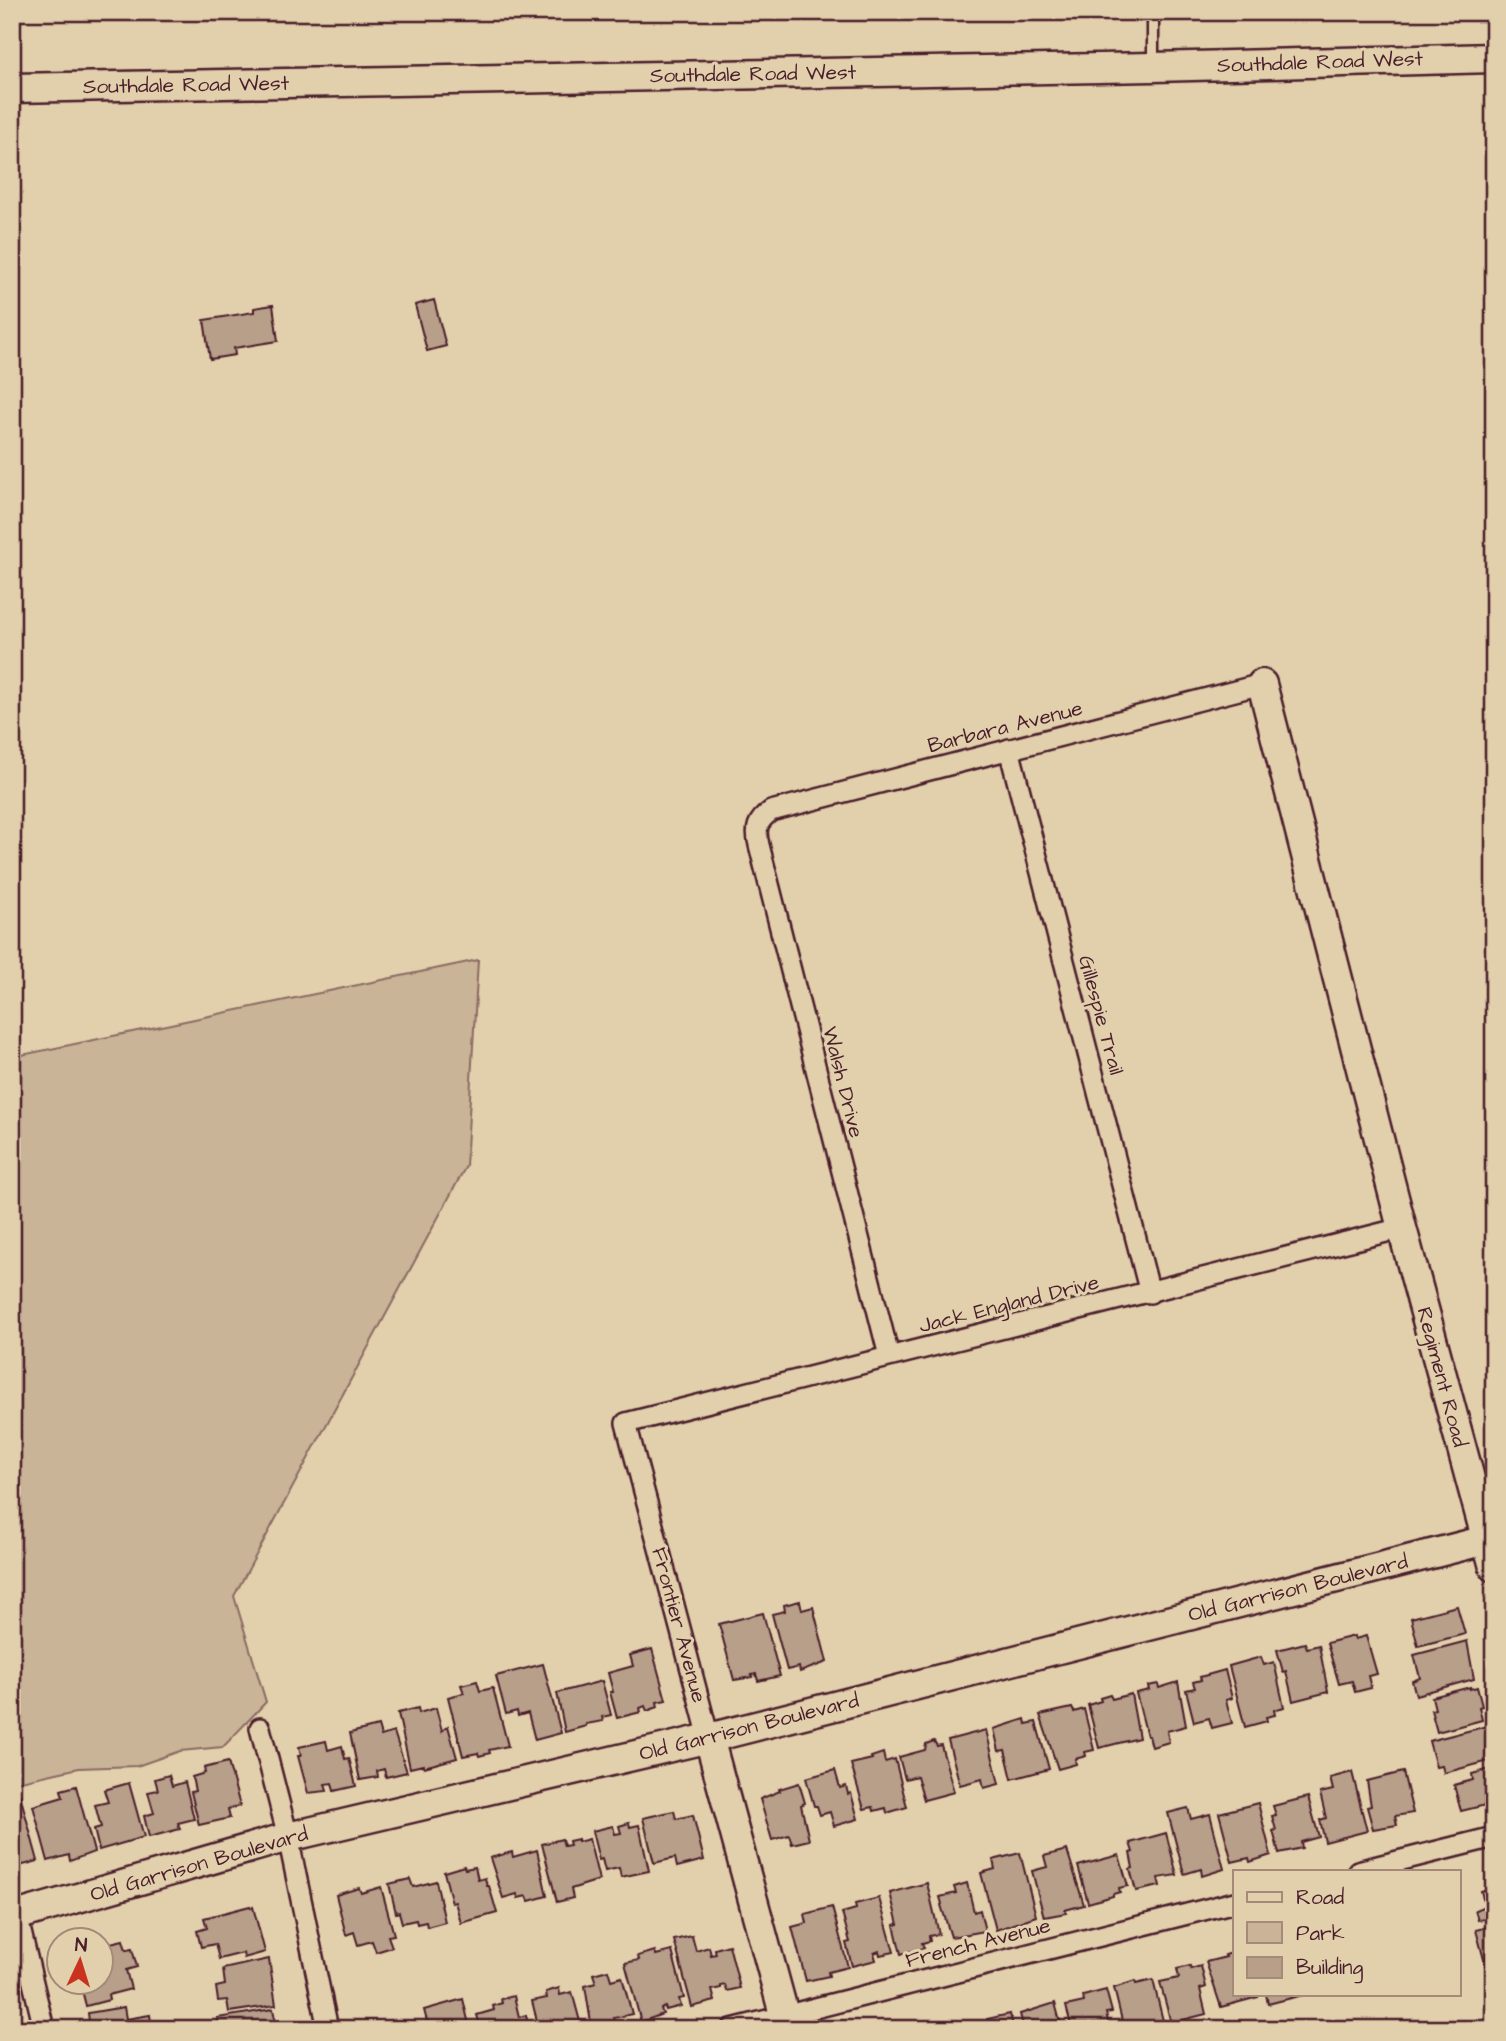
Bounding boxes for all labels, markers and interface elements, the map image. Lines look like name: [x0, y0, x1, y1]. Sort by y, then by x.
street label: Southdale Road West: [1216, 44, 1424, 80]
street label: Southdale Road West: [650, 58, 857, 90]
street label: Southdale Road West: [83, 69, 290, 101]
street label: Barbara Avenue: [925, 694, 1085, 760]
street label: Gillespie Trail: [1070, 952, 1131, 1078]
street label: Walsh Drive: [815, 1023, 871, 1141]
street label: Jack England Drive: [916, 1268, 1102, 1342]
street label: Regiment Road: [1407, 1304, 1475, 1451]
street label: Frontier Avenue: [644, 1544, 714, 1706]
street label: Old Garrison Boulevard: [1185, 1547, 1411, 1629]
street label: Old Garrison Boulevard: [636, 1686, 862, 1768]
street label: Old Garrison Boulevard: [87, 1819, 312, 1909]
legend: [1233, 1870, 1460, 1996]
text: Road: [1296, 1883, 1344, 1912]
street label: French Avenue: [903, 1911, 1053, 1975]
text: Park: [1296, 1919, 1345, 1948]
north arrow: [46, 1926, 116, 1996]
text: N: [74, 1932, 88, 1959]
text: Building: [1296, 1953, 1364, 1984]

